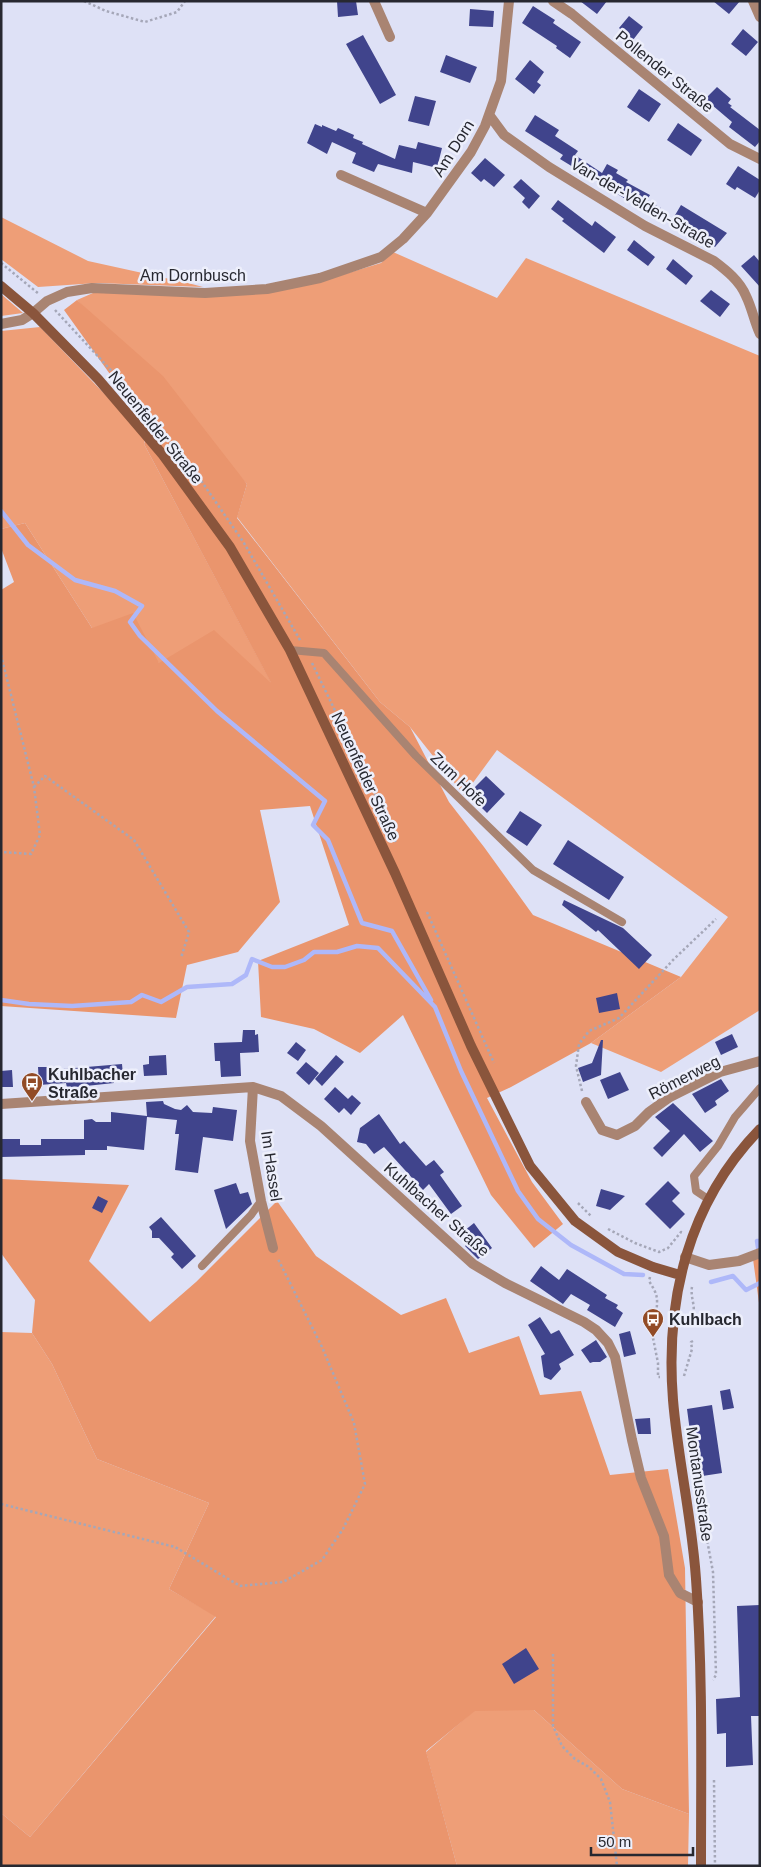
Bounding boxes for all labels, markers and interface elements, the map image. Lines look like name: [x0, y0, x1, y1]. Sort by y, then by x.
street label: Pollender Straße: [613, 27, 717, 116]
street label: Am Dorn: [429, 117, 477, 180]
street label: Van-der-Velden-Straße: [568, 155, 718, 252]
street label: Am Dornbusch: [140, 267, 246, 284]
street label: Neuenfelder Straße: [105, 368, 206, 487]
street label: Neuenfelder Straße: [328, 709, 403, 843]
street label: Zum Hofe: [427, 749, 490, 810]
street label: Römerweg: [646, 1052, 723, 1103]
place label: Kuhlbacher Straße: [48, 1066, 136, 1101]
bus stop icon: Kuhlbacher Straße: [20, 1071, 44, 1102]
street label: Im Hassel: [258, 1130, 285, 1202]
street label: Kuhlbacher Straße: [381, 1159, 493, 1260]
bus stop icon: Kuhlbach: [641, 1307, 665, 1338]
place label: Kuhlbach: [669, 1311, 742, 1328]
street label: Montanusstraße: [683, 1426, 716, 1543]
scale bar: [591, 1824, 694, 1856]
text: 50 m: [598, 1833, 631, 1850]

